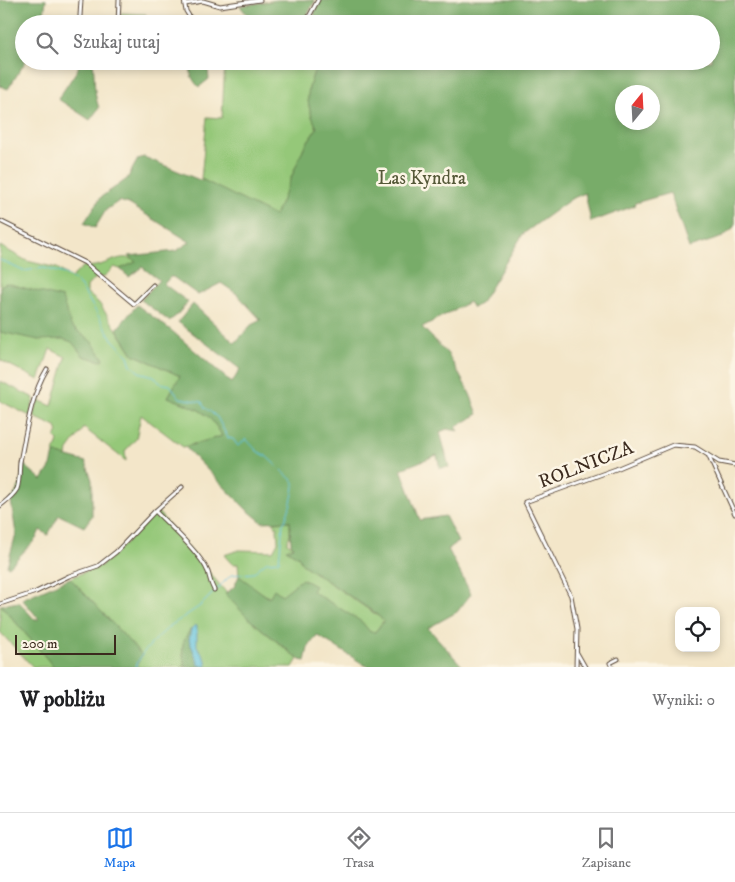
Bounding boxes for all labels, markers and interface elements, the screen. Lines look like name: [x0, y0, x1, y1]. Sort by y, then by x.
search box: [15, 15, 720, 70]
icon: search: [33, 29, 61, 57]
text: Szukaj tutaj: [73, 31, 160, 54]
north arrow: [615, 85, 660, 130]
park label: Las Kyndra: [378, 167, 466, 190]
street label: ROLNICZA: [535, 436, 637, 494]
map controls: [675, 607, 720, 652]
button: locate: [675, 607, 720, 652]
scale bar: [15, 632, 116, 655]
text: 200 m: [22, 635, 57, 653]
text: W pobliżu: [20, 687, 105, 713]
text: Wyniki: 0: [652, 690, 715, 710]
tab: Mapa: [104, 824, 136, 872]
tab: Trasa: [343, 824, 374, 872]
tab: Zapisane: [582, 824, 631, 872]

